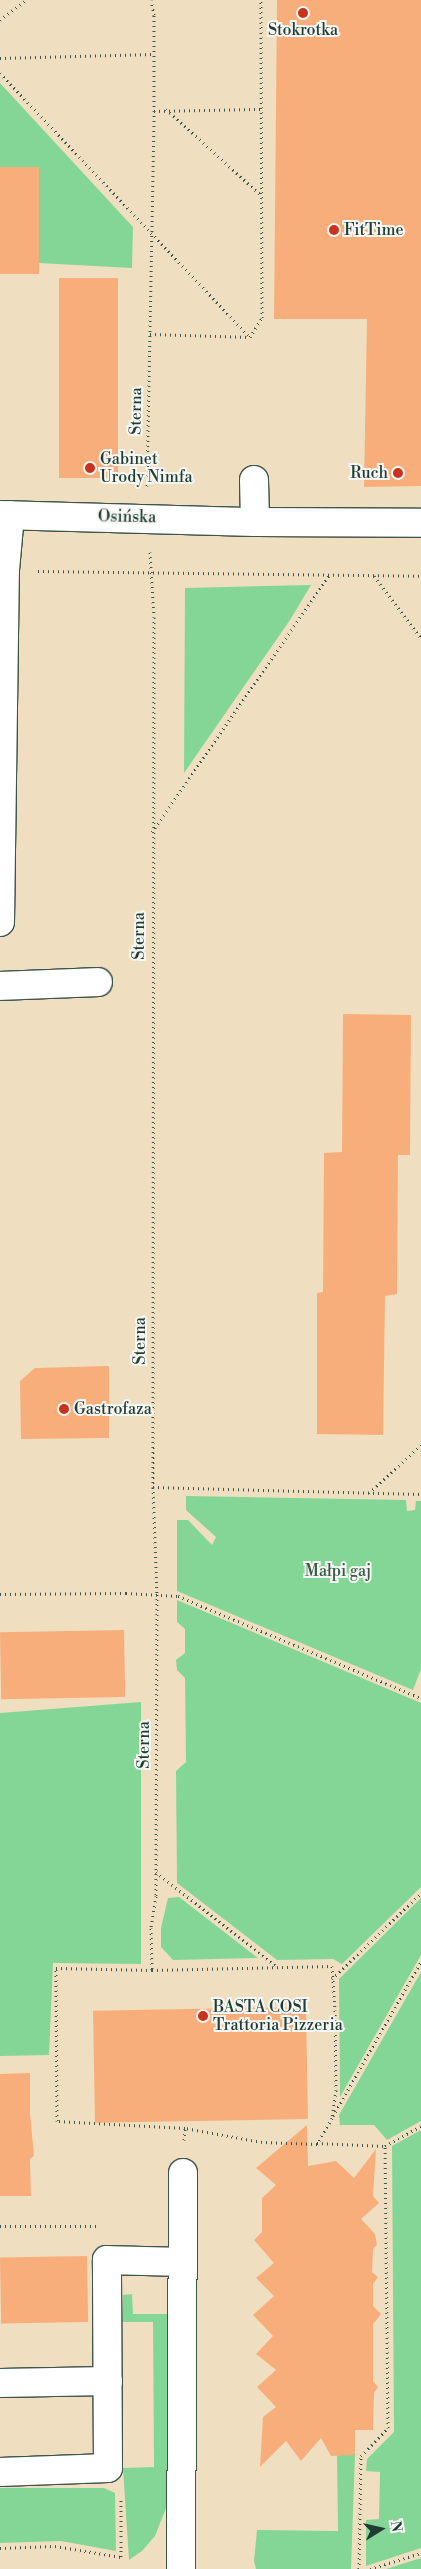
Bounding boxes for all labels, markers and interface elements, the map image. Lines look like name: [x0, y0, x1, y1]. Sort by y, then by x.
marker: Stokrotka: [297, 7, 309, 19]
place label: Stokrotka: [268, 20, 338, 40]
place label: FitTime: [344, 220, 404, 240]
marker: FitTime: [328, 224, 340, 236]
street label: Sterna: [126, 387, 146, 435]
place label: Gabinet Urody Nimfa: [100, 449, 193, 487]
marker: Gabinet Urody Nimfa: [84, 462, 96, 474]
place label: Ruch: [350, 463, 388, 483]
marker: Ruch: [392, 467, 404, 479]
street label: Osińska: [98, 507, 156, 527]
street label: Sterna: [129, 912, 149, 960]
street label: Sterna: [130, 1317, 150, 1365]
place label: Gastrofaza: [74, 1399, 152, 1419]
marker: Gastrofaza: [58, 1403, 70, 1415]
park label: Małpi gaj: [305, 1561, 371, 1581]
street label: Sterna: [134, 1721, 154, 1769]
place label: BASTA COSI Trattoria Pizzeria: [213, 1997, 343, 2035]
marker: BASTA COSI Trattoria Pizzeria: [197, 2010, 209, 2022]
north arrow: [356, 2504, 406, 2554]
text: N: [386, 2519, 406, 2533]

